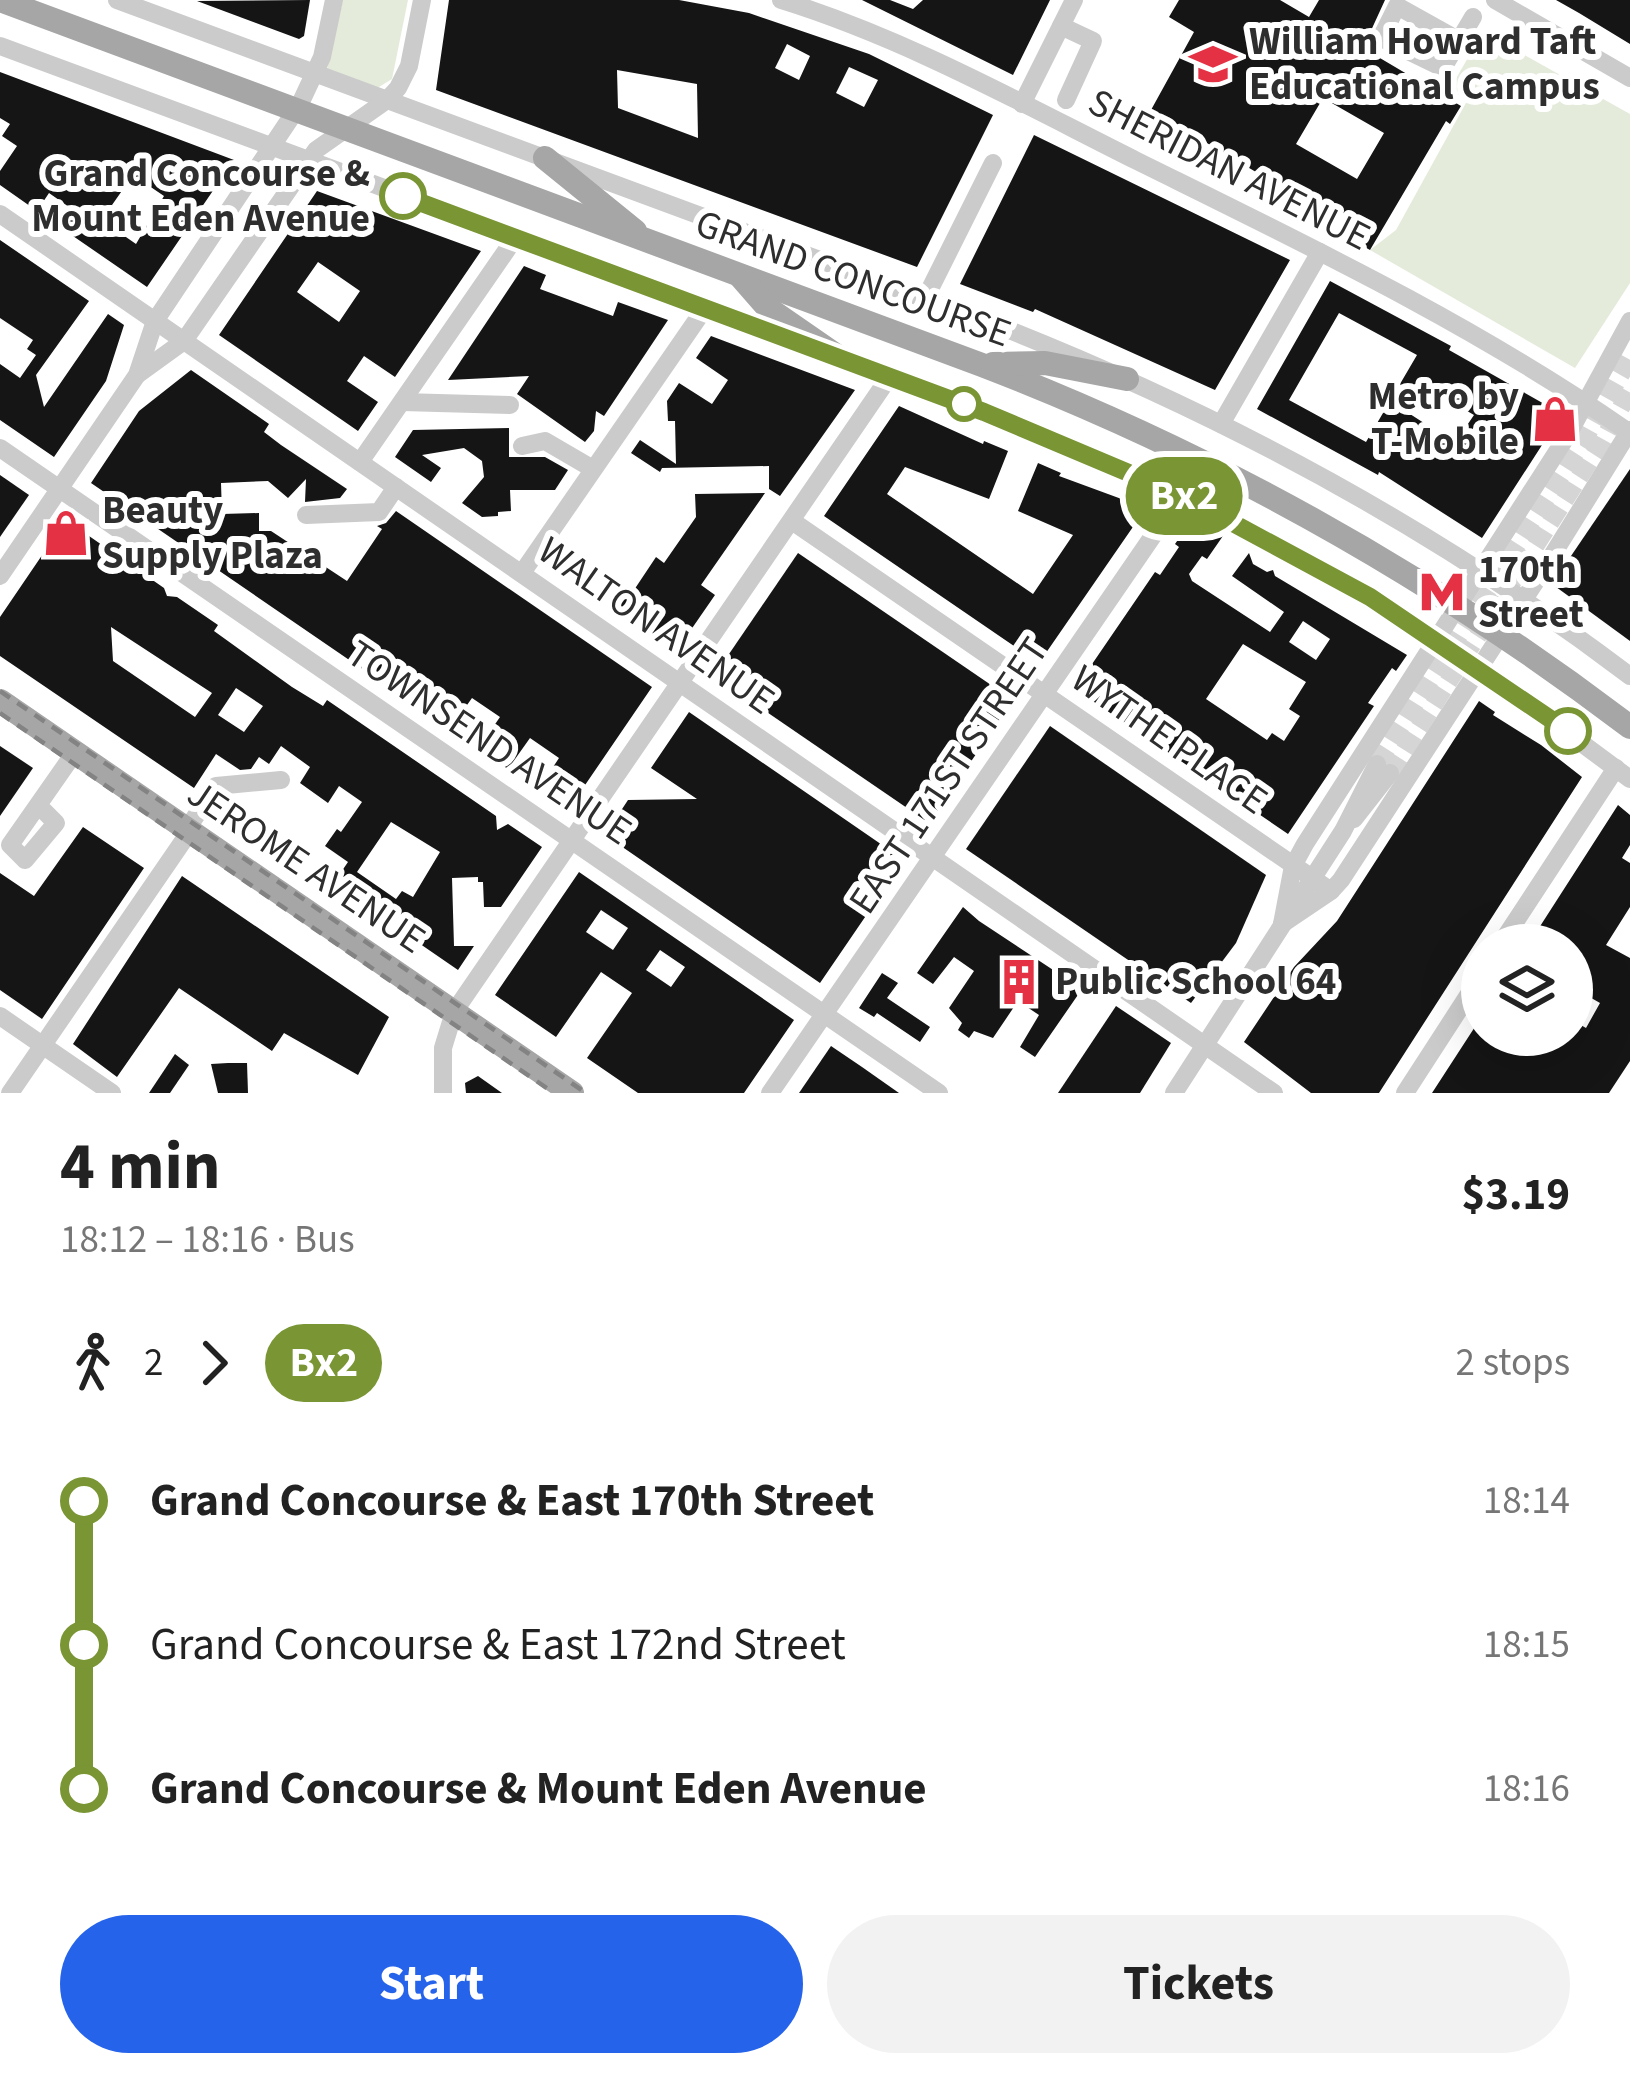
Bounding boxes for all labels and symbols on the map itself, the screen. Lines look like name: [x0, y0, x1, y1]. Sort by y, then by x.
place label: William Howard Taft Educational Campus: [1249, 14, 1600, 115]
school or university icon: William Howard Taft Educational Campus: [1188, 39, 1238, 89]
street label: SHERIDAN AVENUE: [1078, 75, 1380, 265]
place label: Grand Concourse & Mount Eden Avenue: [31, 146, 370, 247]
marker: Grand Concourse & Mount Eden Avenue: [381, 174, 425, 218]
street label: GRAND CONCOURSE: [688, 196, 1018, 362]
place label: Metro by T-Mobile: [1368, 369, 1519, 470]
unlabelled marker: [948, 388, 980, 420]
shop icon: Metro by T-Mobile: [1530, 394, 1580, 444]
line badge: Bx2: [1115, 457, 1253, 535]
place label: Beauty Supply Plaza: [102, 483, 323, 584]
shop icon: Beauty Supply Plaza: [41, 508, 91, 558]
street label: WALTON AVENUE: [526, 524, 786, 728]
place label: 170th Street: [1478, 542, 1584, 643]
metro station icon: 170th Street: [1417, 567, 1467, 617]
street label: TOWNSEND AVENUE: [336, 627, 642, 859]
street label: EAST 171ST STREET: [836, 627, 1062, 925]
street label: WYTHE PLACE: [1060, 652, 1278, 828]
unlabelled marker: [1546, 709, 1590, 753]
street label: JEROME AVENUE: [176, 767, 436, 967]
place label: Public School 64: [1055, 954, 1336, 1010]
building icon: Public School 64: [994, 957, 1044, 1007]

